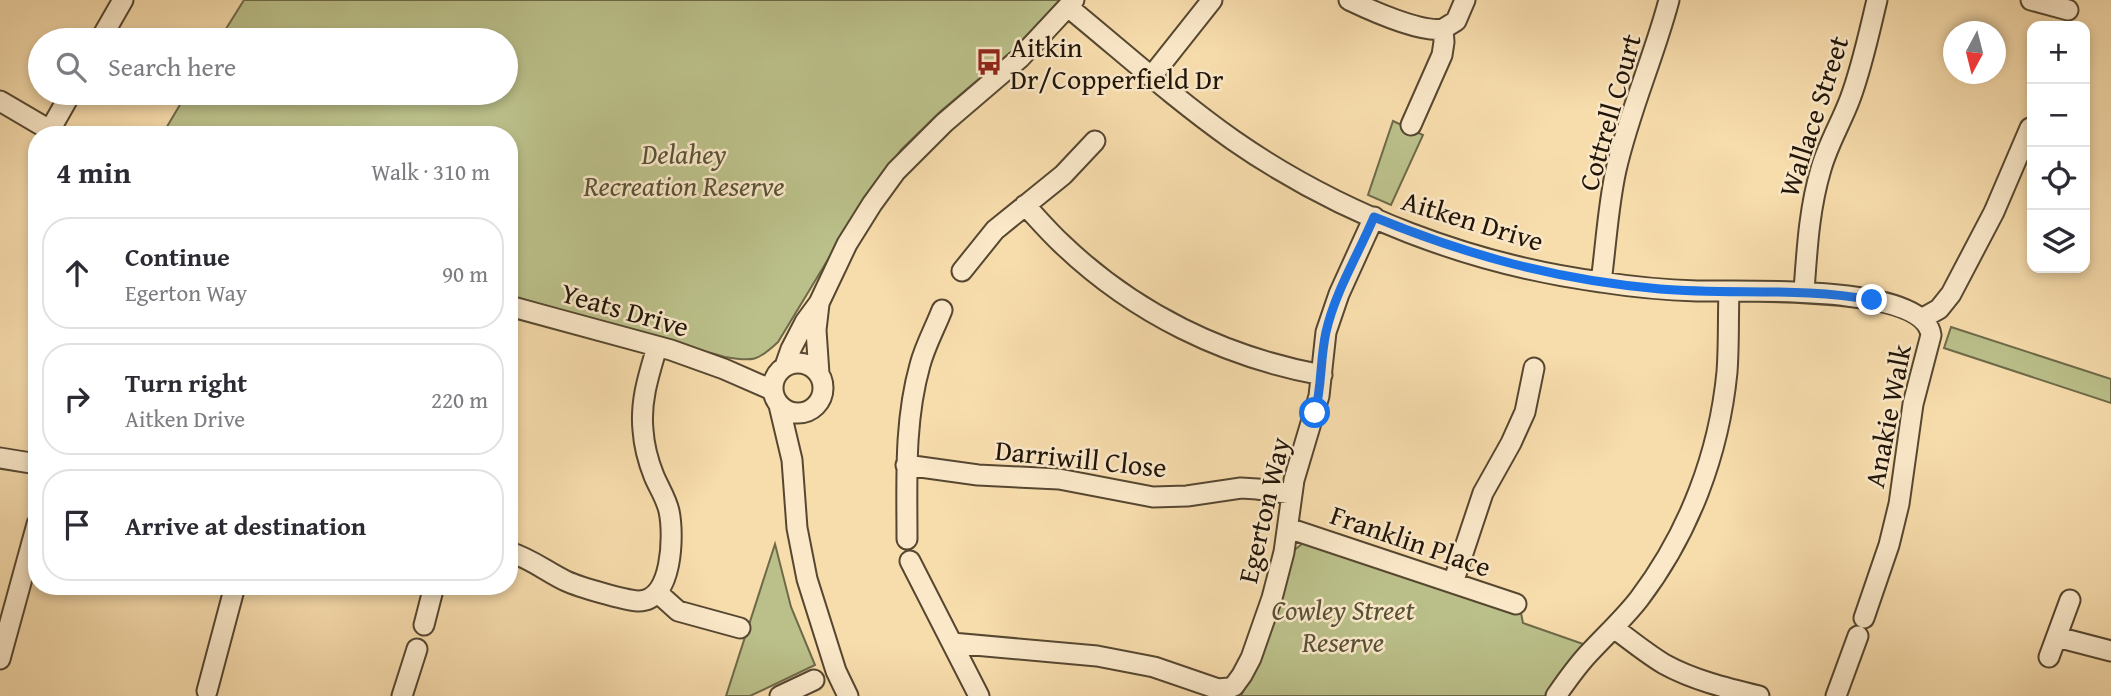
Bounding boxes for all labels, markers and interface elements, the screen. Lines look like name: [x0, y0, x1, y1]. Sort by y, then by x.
north arrow: [1943, 21, 2006, 84]
map controls: [2027, 21, 2090, 273]
button: +: [2027, 21, 2090, 84]
place label: Aitkin Dr/Copperfield Dr: [1010, 26, 1224, 99]
search box: [28, 28, 518, 105]
street label: Cottrell Court: [1567, 29, 1651, 195]
street label: Wallace Street: [1768, 30, 1858, 202]
text: Search here: [108, 47, 236, 86]
bus stop icon: Aitkin Dr/Copperfield Dr: [974, 47, 1004, 77]
icon: search: [52, 48, 90, 86]
button: −: [2027, 84, 2090, 147]
park label: Delahey Recreation Reserve: [582, 133, 785, 206]
button: locate: [2027, 147, 2090, 210]
text: 4 min: [56, 150, 131, 194]
text: Walk · 310 m: [371, 155, 490, 188]
street label: Aitken Drive: [1397, 179, 1549, 261]
button: layers: [2027, 210, 2090, 273]
text: Continue: [125, 237, 230, 276]
icon: ahead: [58, 254, 96, 292]
text: 90 m: [442, 257, 488, 290]
street label: Yeats Drive: [556, 271, 694, 347]
text: Egerton Way: [125, 276, 247, 309]
route end: [1856, 284, 1887, 315]
street label: Anakie Walk: [1853, 340, 1921, 491]
text: Turn right: [125, 363, 247, 402]
icon: right: [58, 380, 96, 418]
text: 220 m: [431, 383, 488, 416]
route start: [1299, 397, 1330, 428]
text: Aitken Drive: [125, 402, 245, 435]
street label: Darriwill Close: [993, 429, 1169, 487]
street label: Egerton Way: [1226, 433, 1300, 587]
street label: Franklin Place: [1325, 493, 1497, 587]
icon: arrive: [58, 506, 96, 544]
text: Arrive at destination: [125, 506, 366, 545]
park label: Cowley Street Reserve: [1272, 589, 1416, 662]

